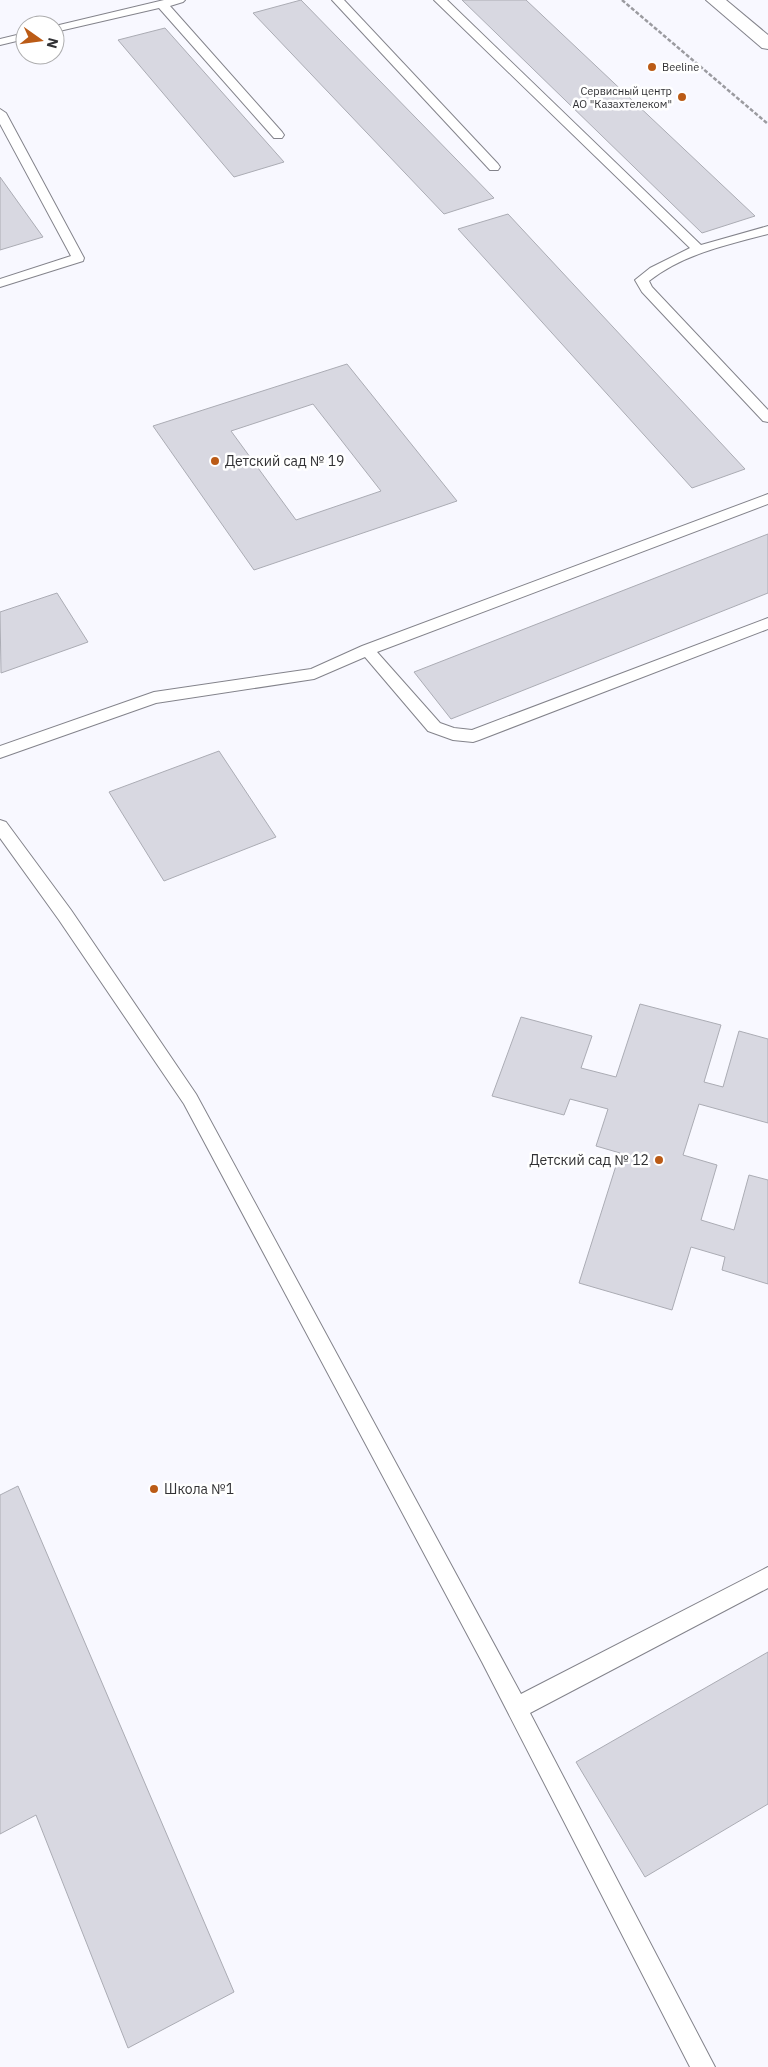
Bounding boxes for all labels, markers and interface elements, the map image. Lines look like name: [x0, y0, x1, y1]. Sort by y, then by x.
north arrow: [15, 15, 65, 65]
text: N: [43, 36, 63, 50]
place label: Beeline: [662, 60, 699, 74]
marker: Beeline: [646, 61, 658, 73]
place label: Сервисный центр АО "Казахтелеком": [572, 84, 672, 111]
marker: Сервисный центр АО "Казахтелеком": [676, 91, 688, 103]
place label: Детский сад № 19: [225, 452, 345, 470]
marker: Детский сад № 19: [209, 455, 221, 467]
place label: Детский сад № 12: [529, 1151, 649, 1169]
marker: Детский сад № 12: [653, 1154, 665, 1166]
place label: Школа №1: [164, 1480, 234, 1498]
marker: Школа №1: [148, 1483, 160, 1495]

